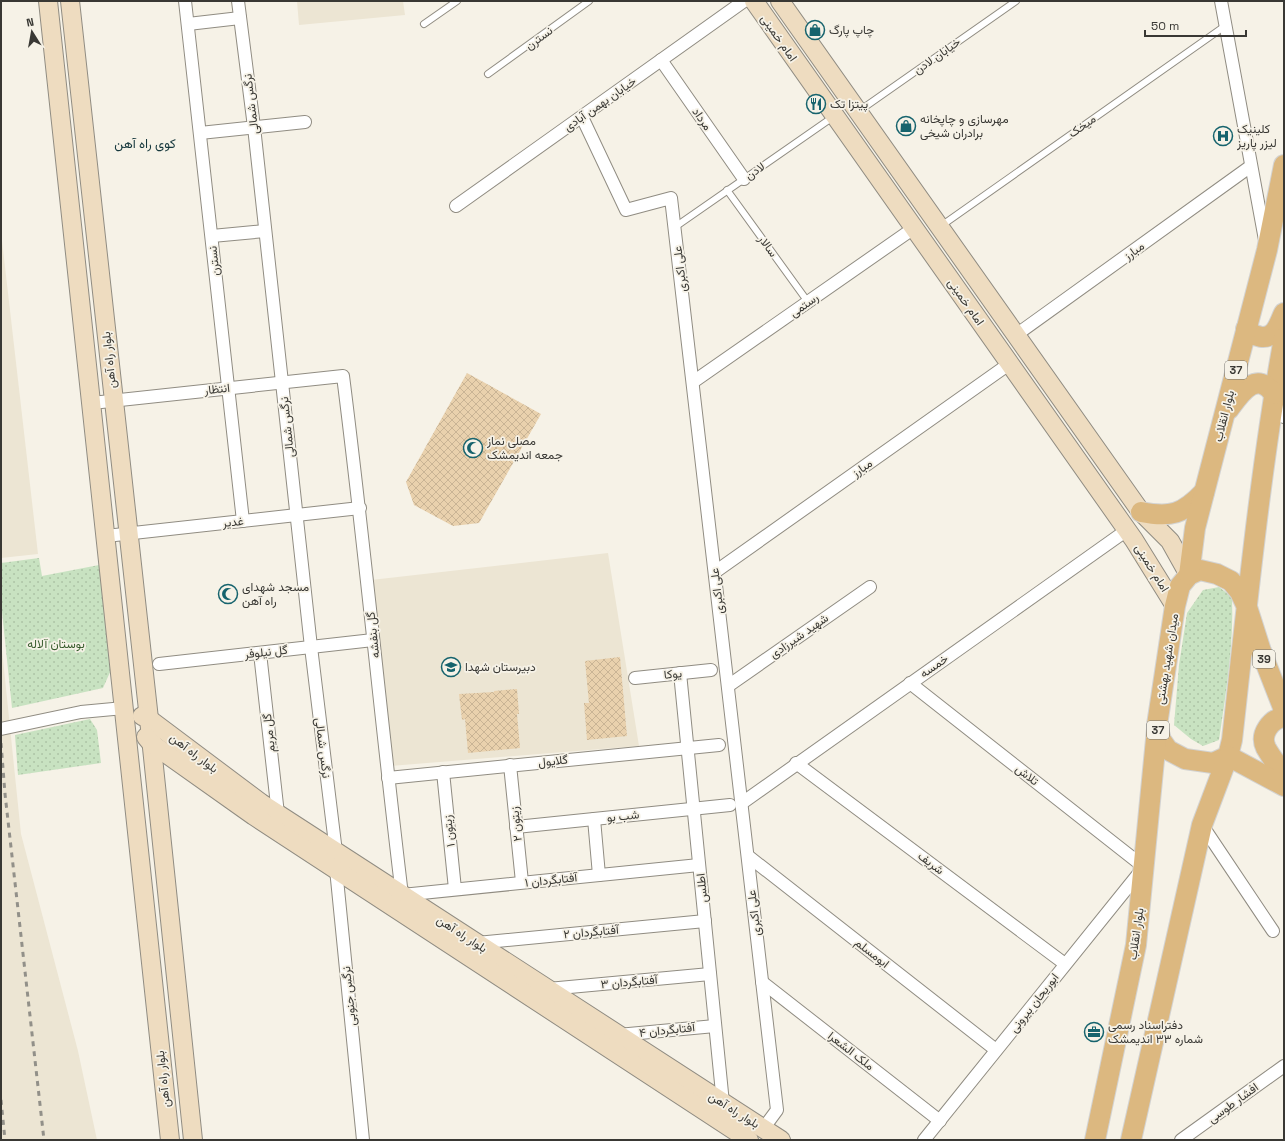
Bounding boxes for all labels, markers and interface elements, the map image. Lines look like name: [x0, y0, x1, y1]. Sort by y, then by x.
street label: امام خمینی: [757, 11, 801, 65]
north arrow: [12, 12, 52, 52]
scale bar: [1145, 12, 1246, 38]
text: N: [25, 15, 35, 30]
text: 50 m: [1151, 18, 1179, 34]
shop icon: چاپ پارگ: [804, 19, 826, 41]
place label: چاپ پارگ: [829, 22, 874, 38]
street label: نسترن: [522, 23, 556, 53]
street label: خیابان لادن: [910, 34, 964, 78]
street label: نرگس شمالی: [239, 73, 263, 135]
street label: خیابان بهمن آبادی: [561, 73, 639, 135]
restaurant icon: پیتزا تک: [805, 93, 827, 115]
place label: پیتزا تک: [830, 96, 868, 112]
street label: مرداد: [688, 104, 716, 134]
place label: مهرسازی و چاپخانه برادران شیخی: [920, 111, 1009, 141]
street label: میخک: [1065, 111, 1099, 141]
shop icon: مهرسازی و چاپخانه برادران شیخی: [895, 115, 917, 137]
place label: کلینیک لیزر پاریز: [1236, 121, 1277, 151]
hospital icon: کلینیک لیزر پاریز: [1212, 125, 1234, 147]
district label: کوی راه آهن: [114, 135, 176, 152]
street label: لادن: [742, 159, 768, 183]
street label: سالار: [754, 231, 781, 260]
street label: مبارز: [1120, 238, 1147, 264]
street label: نسترن: [204, 245, 224, 277]
street label: علی اکبری: [669, 245, 691, 293]
street label: امام خمینی: [944, 275, 988, 329]
street label: رستمی: [786, 289, 822, 321]
street label: بلوار راه آهن: [98, 331, 120, 389]
road number: 37: [1225, 361, 1247, 379]
street label: انتظار: [202, 380, 231, 398]
street label: بلوار انقلاب: [1210, 389, 1238, 443]
street label: نرگس شمالی: [276, 396, 298, 458]
place label: مصلی نماز جمعه اندیمشک: [486, 433, 563, 463]
mosque icon: مصلی نماز جمعه اندیمشک: [462, 437, 484, 459]
street label: مبارز: [848, 455, 875, 481]
street label: غدیر: [221, 513, 244, 531]
street label: امام خمینی: [1131, 541, 1173, 595]
street label: علی اکبری: [706, 567, 728, 615]
place label: مسجد شهدای راه آهن: [242, 579, 309, 609]
mosque icon: مسجد شهدای راه آهن: [217, 583, 239, 605]
street label: شهید شیرزادی: [766, 610, 832, 662]
street label: گل بنفشه: [363, 611, 383, 659]
street label: میدان شهید بهشتی: [1152, 612, 1182, 706]
park label: بوستان آلاله: [27, 636, 85, 652]
street label: گل نیلوفر: [243, 642, 288, 662]
street label: خمسه: [917, 650, 951, 682]
road number: 39: [1253, 650, 1275, 668]
school or university icon: دبیرستان شهدا: [440, 656, 462, 678]
place label: دبیرستان شهدا: [465, 659, 536, 675]
street label: یوکا: [663, 665, 683, 683]
street label: گل مریم: [259, 713, 279, 753]
street label: نرگس شمالی: [311, 717, 335, 779]
road number: 37: [1147, 721, 1169, 739]
street label: بلوار راه آهن: [166, 729, 222, 777]
street label: گلایول: [537, 751, 569, 771]
street label: تلاش: [1012, 761, 1042, 789]
street label: زیتون ۲: [506, 806, 526, 842]
street label: شب بو: [606, 806, 640, 826]
street label: زیتون ۱: [439, 814, 459, 848]
street label: شریف: [915, 848, 947, 878]
street label: آفتابگردان ۱: [524, 869, 579, 891]
street label: اطلس: [693, 873, 711, 903]
street label: علی اکبری: [743, 889, 765, 937]
street label: بلوار انقلاب: [1124, 907, 1148, 961]
street label: بلوار راه آهن: [434, 912, 490, 956]
street label: آفتابگردان ۲: [563, 922, 620, 942]
street label: ابومسلم: [851, 935, 893, 971]
street label: نرگس جنوبی: [338, 965, 360, 1027]
street label: ابوریحان بیرونی: [1006, 970, 1062, 1036]
street label: آفتابگردان ۳: [600, 971, 659, 992]
place label: دفتراسناد رسمی شماره ۳۳ اندیمشک: [1108, 1017, 1203, 1047]
street label: آفتابگردان ۴: [638, 1019, 697, 1041]
office icon: دفتراسناد رسمی شماره ۳۳ اندیمشک: [1083, 1021, 1105, 1043]
street label: ملک الشعرا: [825, 1028, 877, 1074]
street label: بلوار راه آهن: [152, 1050, 174, 1108]
street label: افشار طوسی: [1204, 1079, 1262, 1127]
street label: بلوار راه آهن: [706, 1088, 762, 1132]

